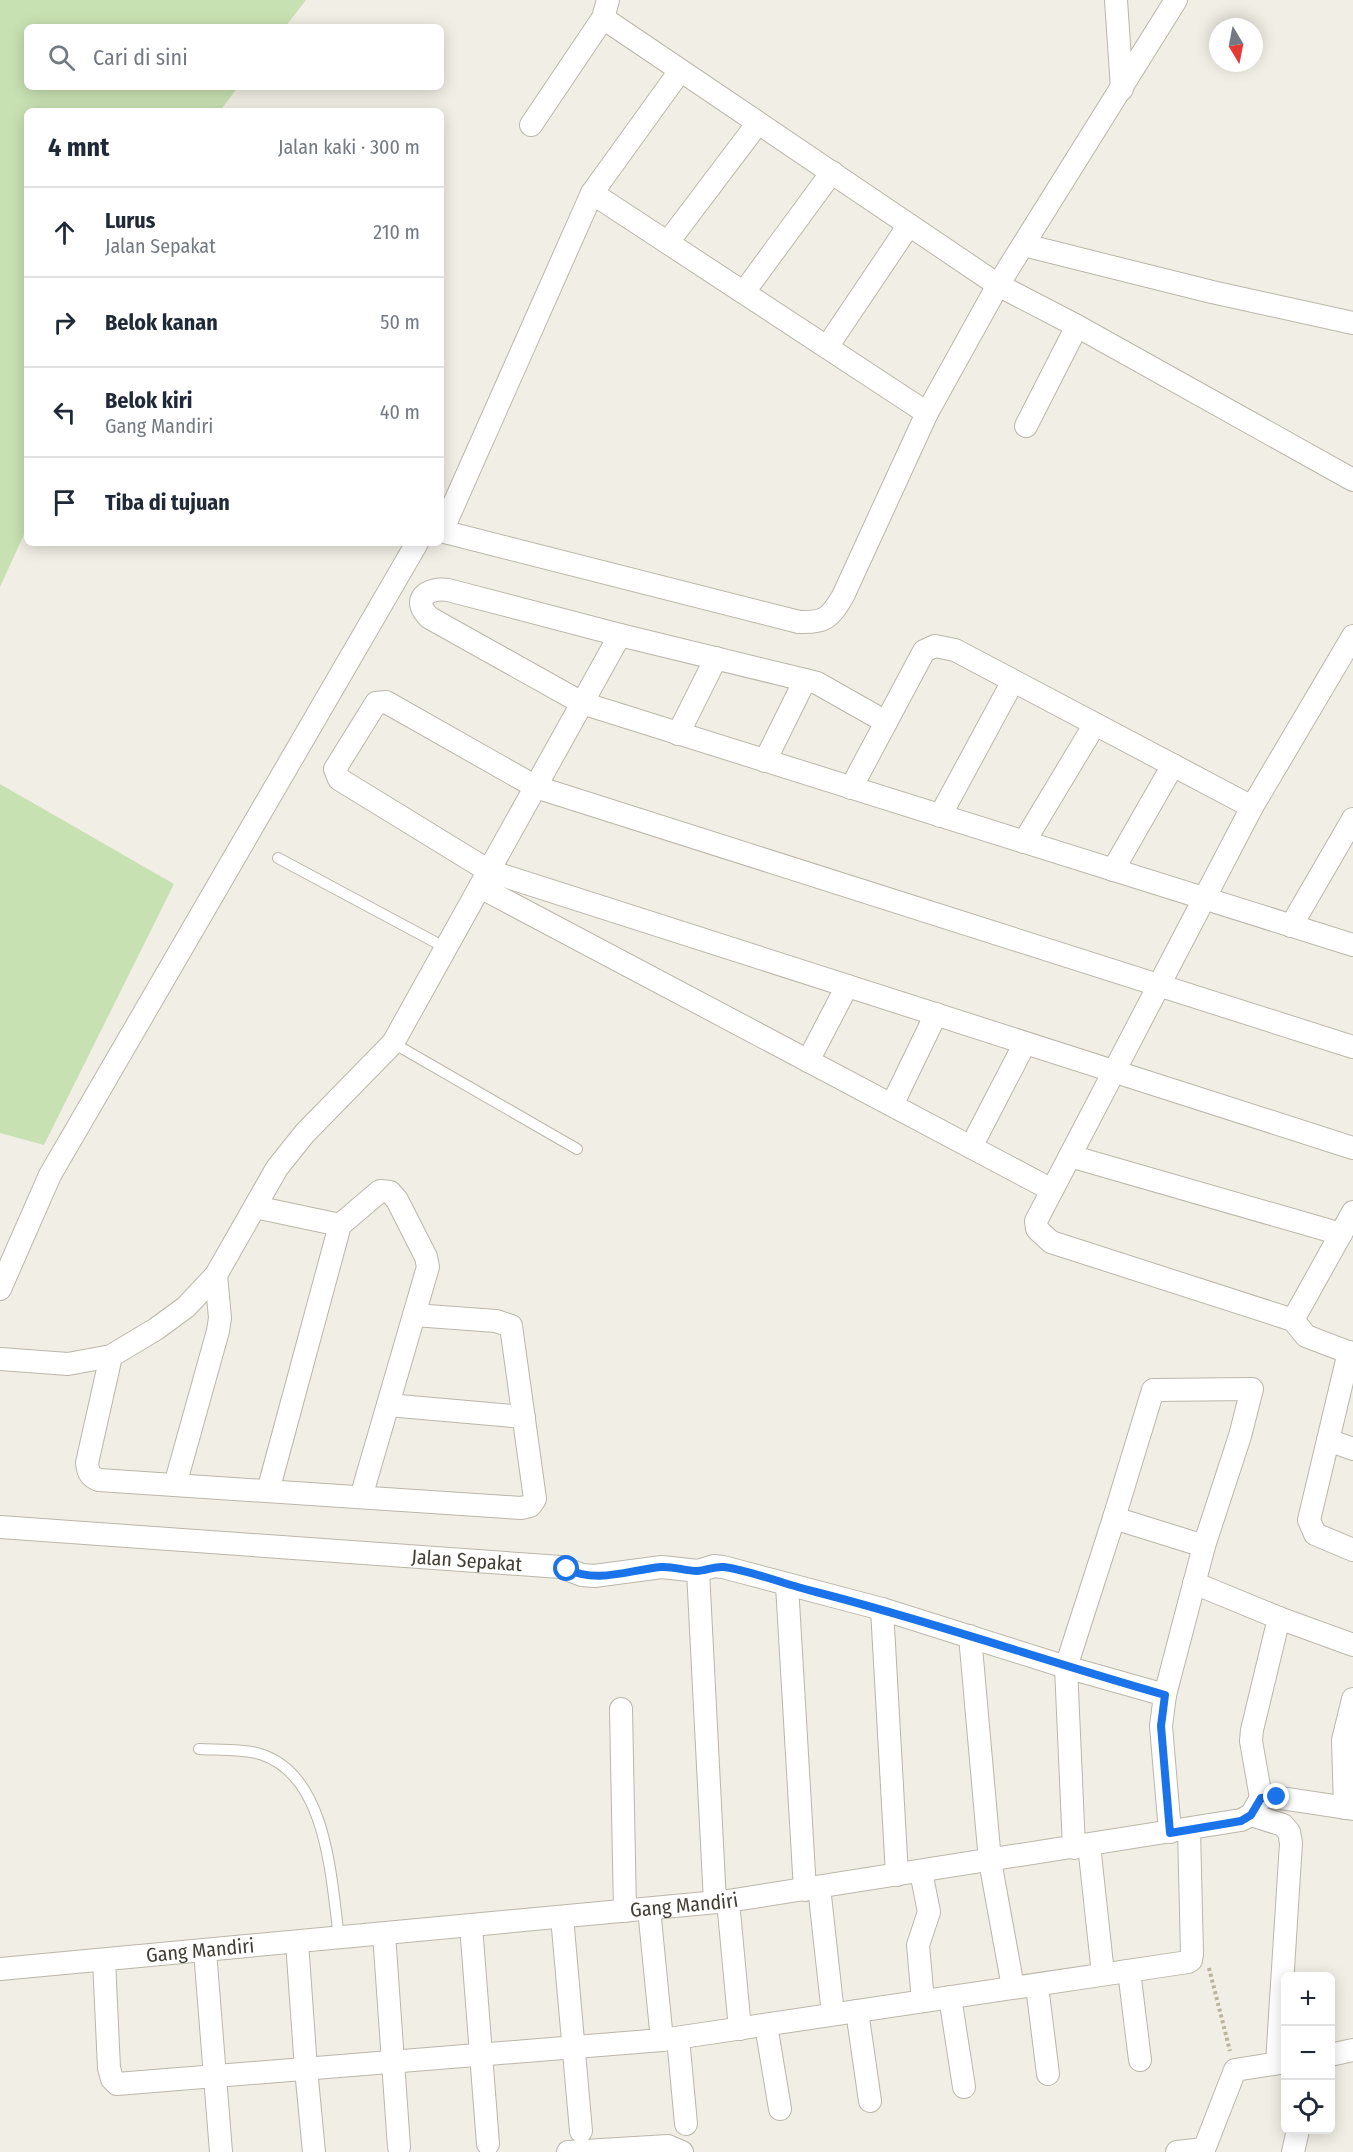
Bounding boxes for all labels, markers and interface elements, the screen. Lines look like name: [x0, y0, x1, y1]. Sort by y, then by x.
north arrow: [1209, 18, 1263, 72]
search box: [24, 24, 444, 90]
icon: search: [45, 41, 78, 74]
text: Cari di sini: [93, 44, 188, 71]
text: 4 mnt: [48, 132, 109, 163]
text: Jalan kaki · 300 m: [278, 135, 420, 159]
text: Lurus: [105, 207, 155, 234]
icon: ahead: [48, 216, 81, 249]
text: 210 m: [373, 220, 420, 244]
text: Jalan Sepakat: [105, 234, 216, 258]
icon: right: [48, 306, 81, 339]
text: Belok kanan: [105, 309, 218, 336]
text: 50 m: [380, 310, 420, 334]
text: Belok kiri: [105, 387, 193, 414]
icon: left: [48, 396, 81, 429]
text: 40 m: [380, 400, 420, 424]
text: Gang Mandiri: [105, 414, 213, 438]
icon: arrive: [48, 486, 81, 519]
text: Tiba di tujuan: [105, 489, 230, 516]
street label: Jalan Sepakat: [411, 1544, 523, 1576]
route start: [553, 1555, 579, 1581]
route end: [1263, 1783, 1289, 1809]
street label: Gang Mandiri: [629, 1888, 740, 1922]
street label: Gang Mandiri: [145, 1933, 255, 1967]
map controls: [1281, 1972, 1335, 2134]
button: +: [1281, 1972, 1335, 2026]
button: −: [1281, 2026, 1335, 2080]
button: locate: [1281, 2080, 1335, 2134]

